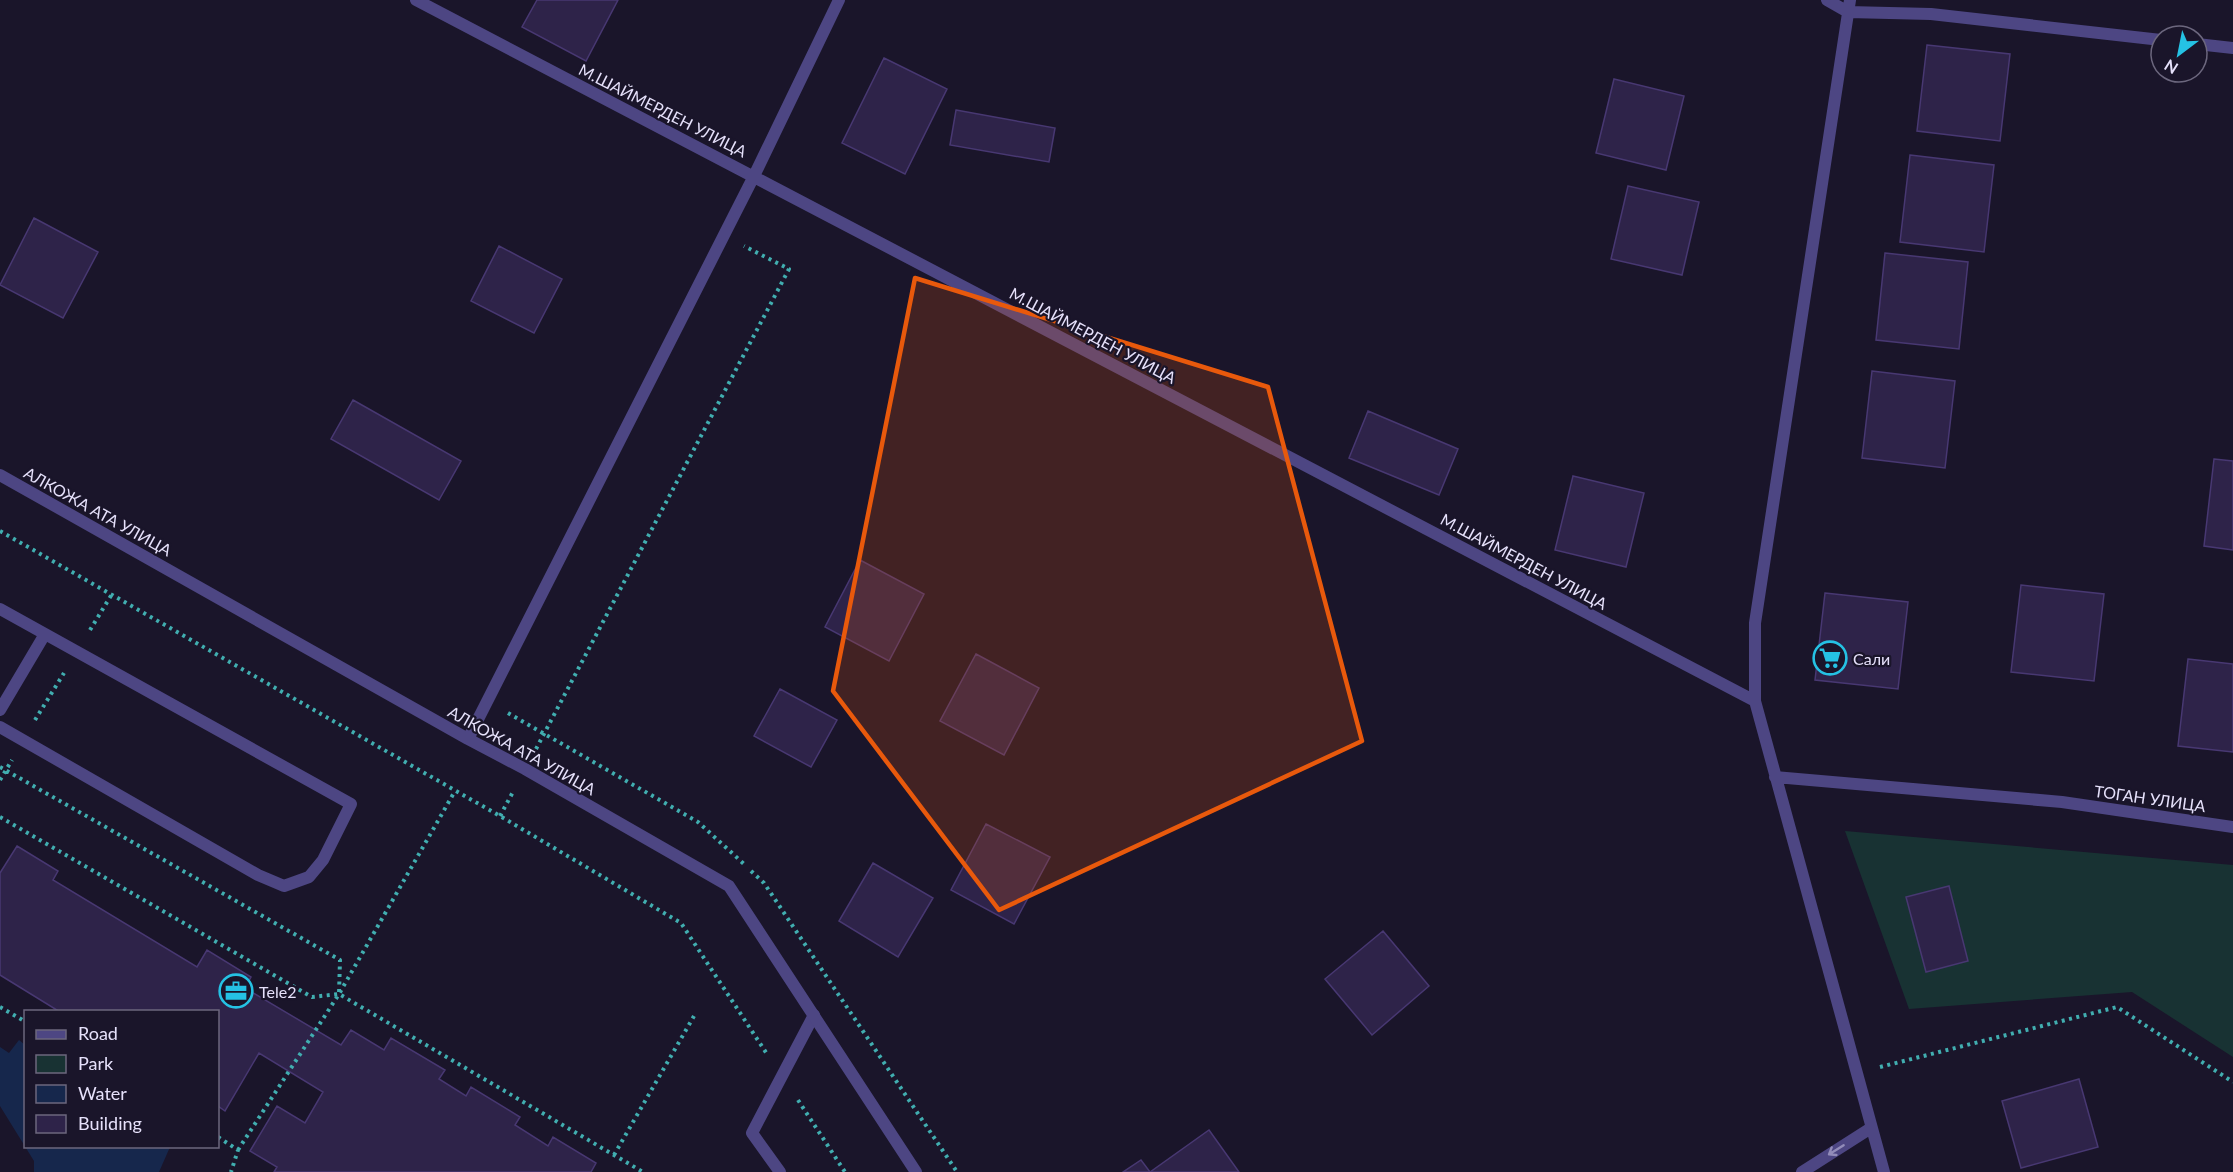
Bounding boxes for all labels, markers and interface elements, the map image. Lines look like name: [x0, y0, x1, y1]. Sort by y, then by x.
north arrow: [2149, 24, 2209, 84]
text: N: [2161, 56, 2181, 78]
street label: М.ШАЙМЕРДЕН УЛИЦА: [576, 59, 750, 161]
street label: М.ШАЙМЕРДЕН УЛИЦА: [1007, 283, 1180, 387]
street label: АЛКОЖА АТА УЛИЦА: [21, 463, 175, 560]
street label: М.ШАЙМЕРДЕН УЛИЦА: [1438, 509, 1611, 613]
supermarket icon: Сали: [1812, 640, 1848, 676]
place label: Сали: [1853, 649, 1890, 668]
street label: АЛКОЖА АТА УЛИЦА: [445, 702, 599, 799]
street label: ТОГАН УЛИЦА: [2093, 781, 2207, 815]
office icon: Tele2: [218, 973, 254, 1009]
place label: Tele2: [259, 982, 296, 1001]
legend: [24, 1010, 219, 1148]
text: Road: [78, 1022, 118, 1044]
text: Park: [78, 1052, 114, 1074]
text: Water: [78, 1082, 127, 1104]
text: Building: [78, 1112, 142, 1134]
one-way arrow: [1828, 1144, 1845, 1156]

